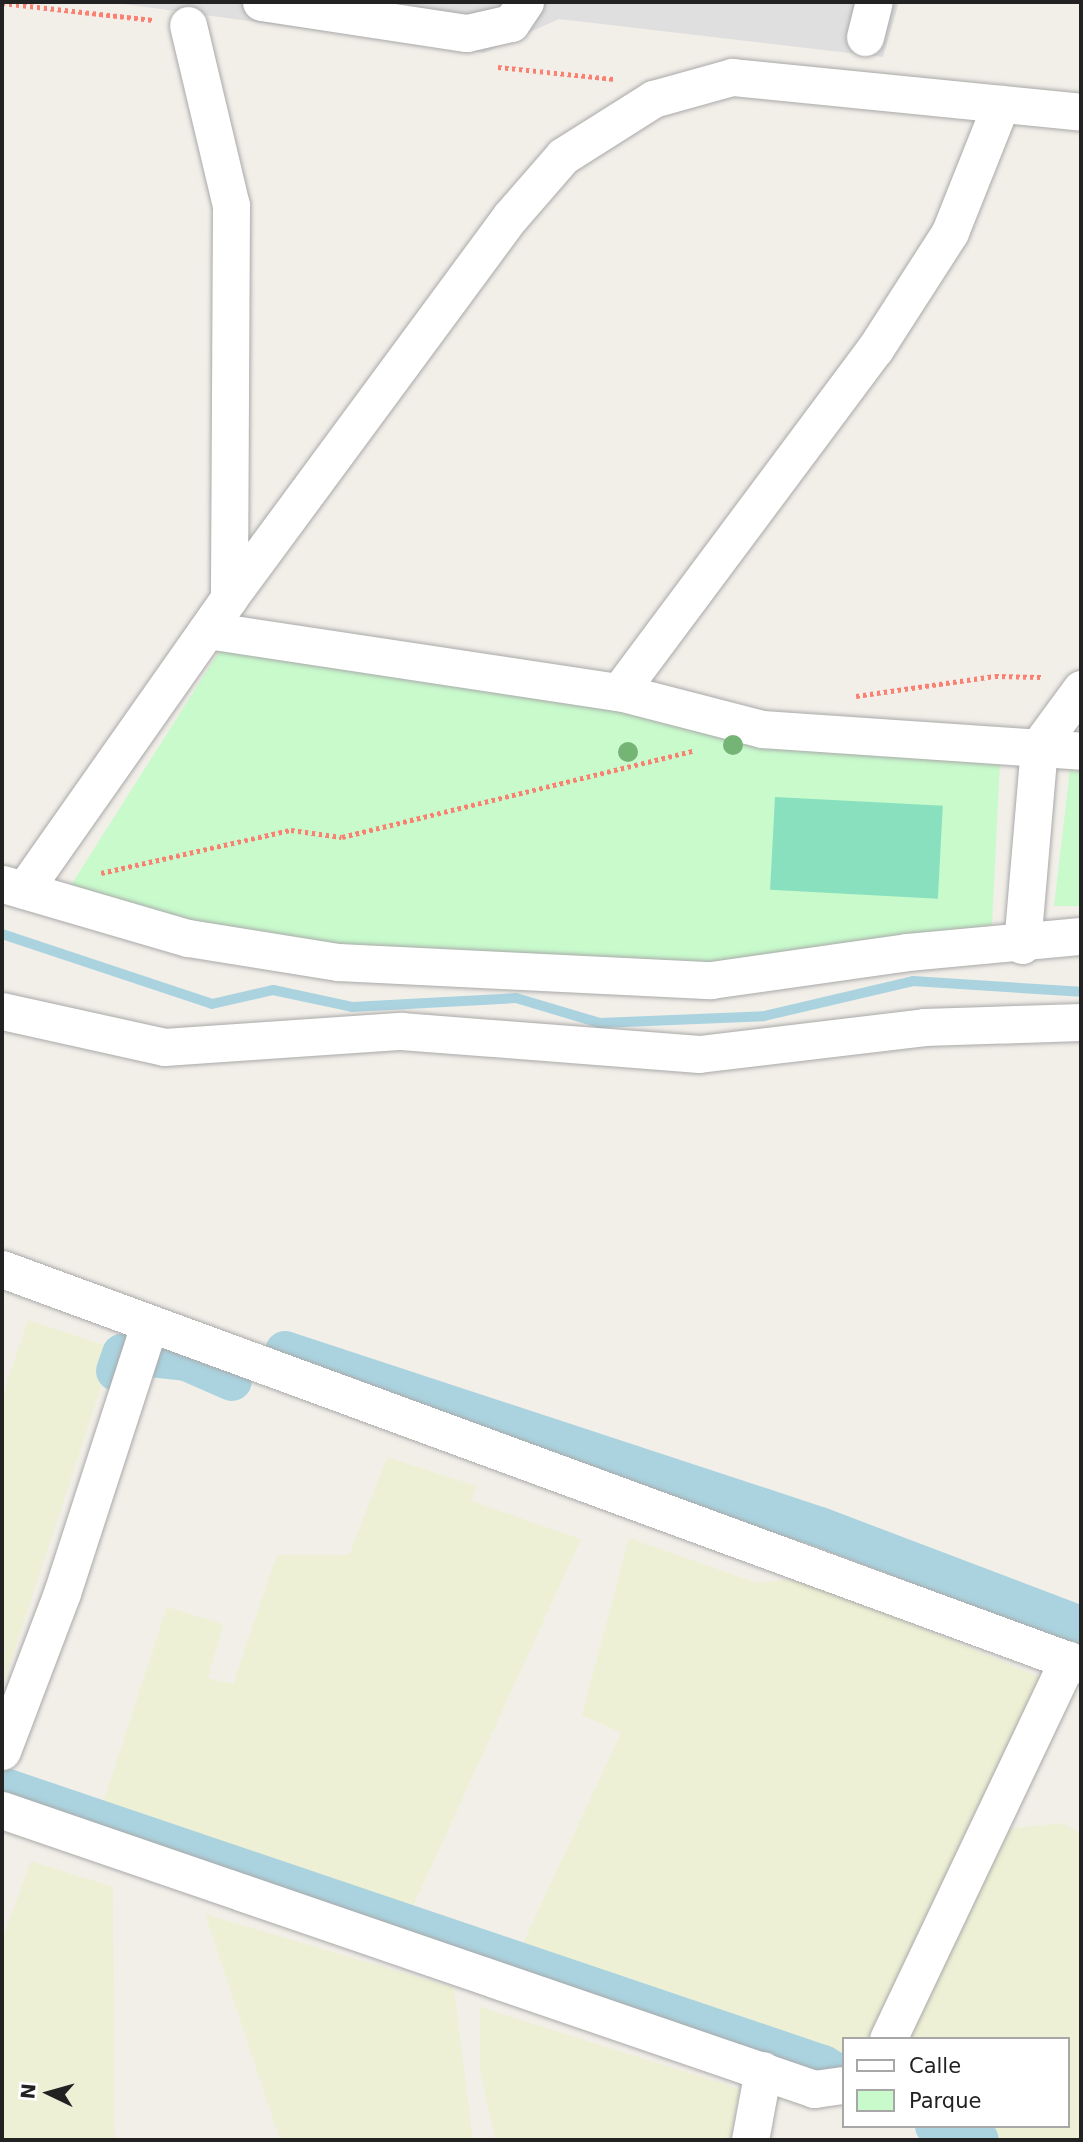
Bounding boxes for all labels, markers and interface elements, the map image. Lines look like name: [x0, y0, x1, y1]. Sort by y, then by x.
legend: [842, 2037, 1069, 2128]
text: Calle: [909, 2054, 961, 2078]
north arrow: [14, 2058, 84, 2128]
text: N: [16, 2082, 40, 2100]
text: Parque: [909, 2089, 981, 2113]

